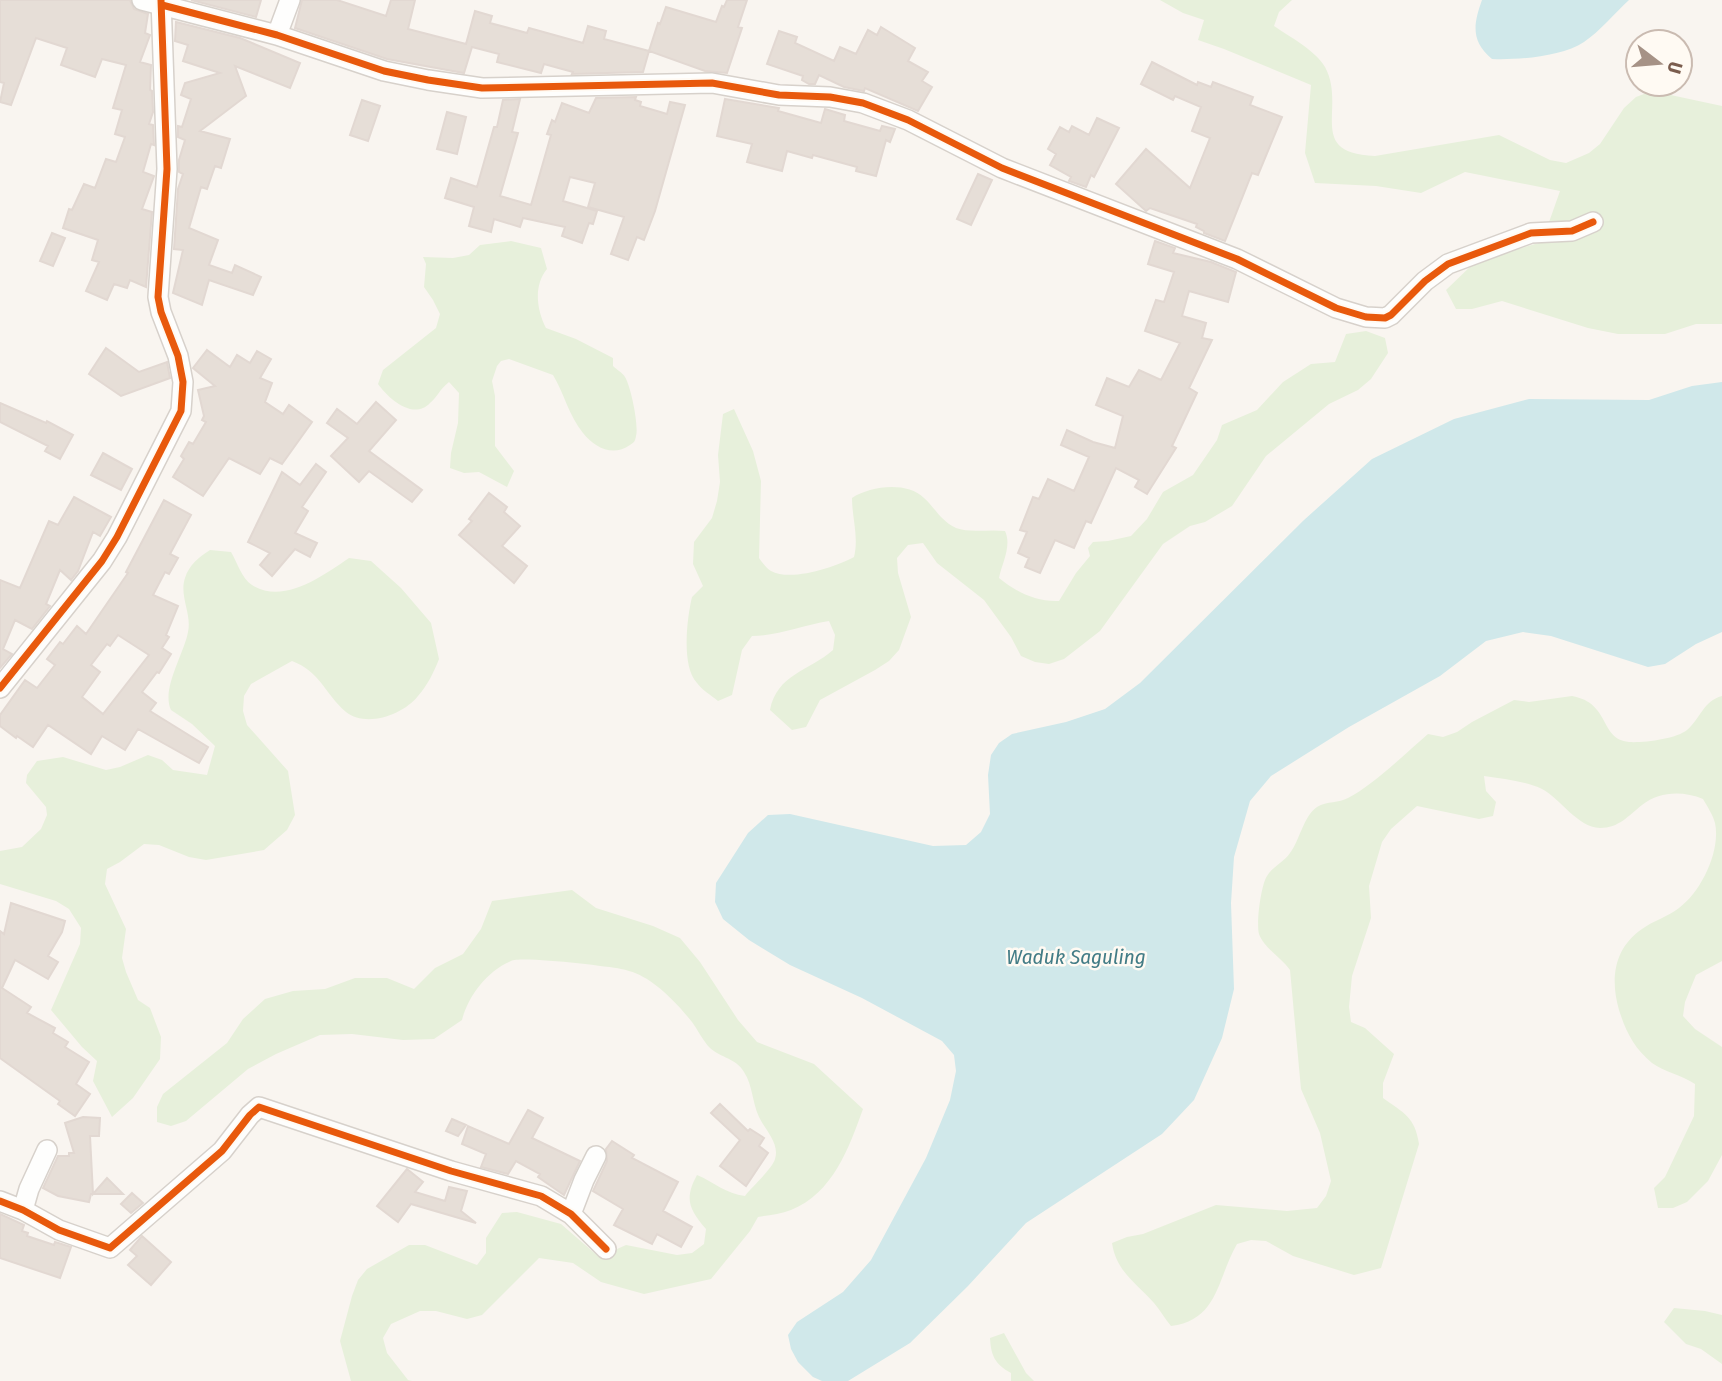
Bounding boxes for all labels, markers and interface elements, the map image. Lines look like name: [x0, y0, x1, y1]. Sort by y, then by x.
north arrow: [1624, 28, 1694, 98]
text: U: [1662, 59, 1687, 76]
water label: Waduk Saguling: [1006, 944, 1146, 970]

